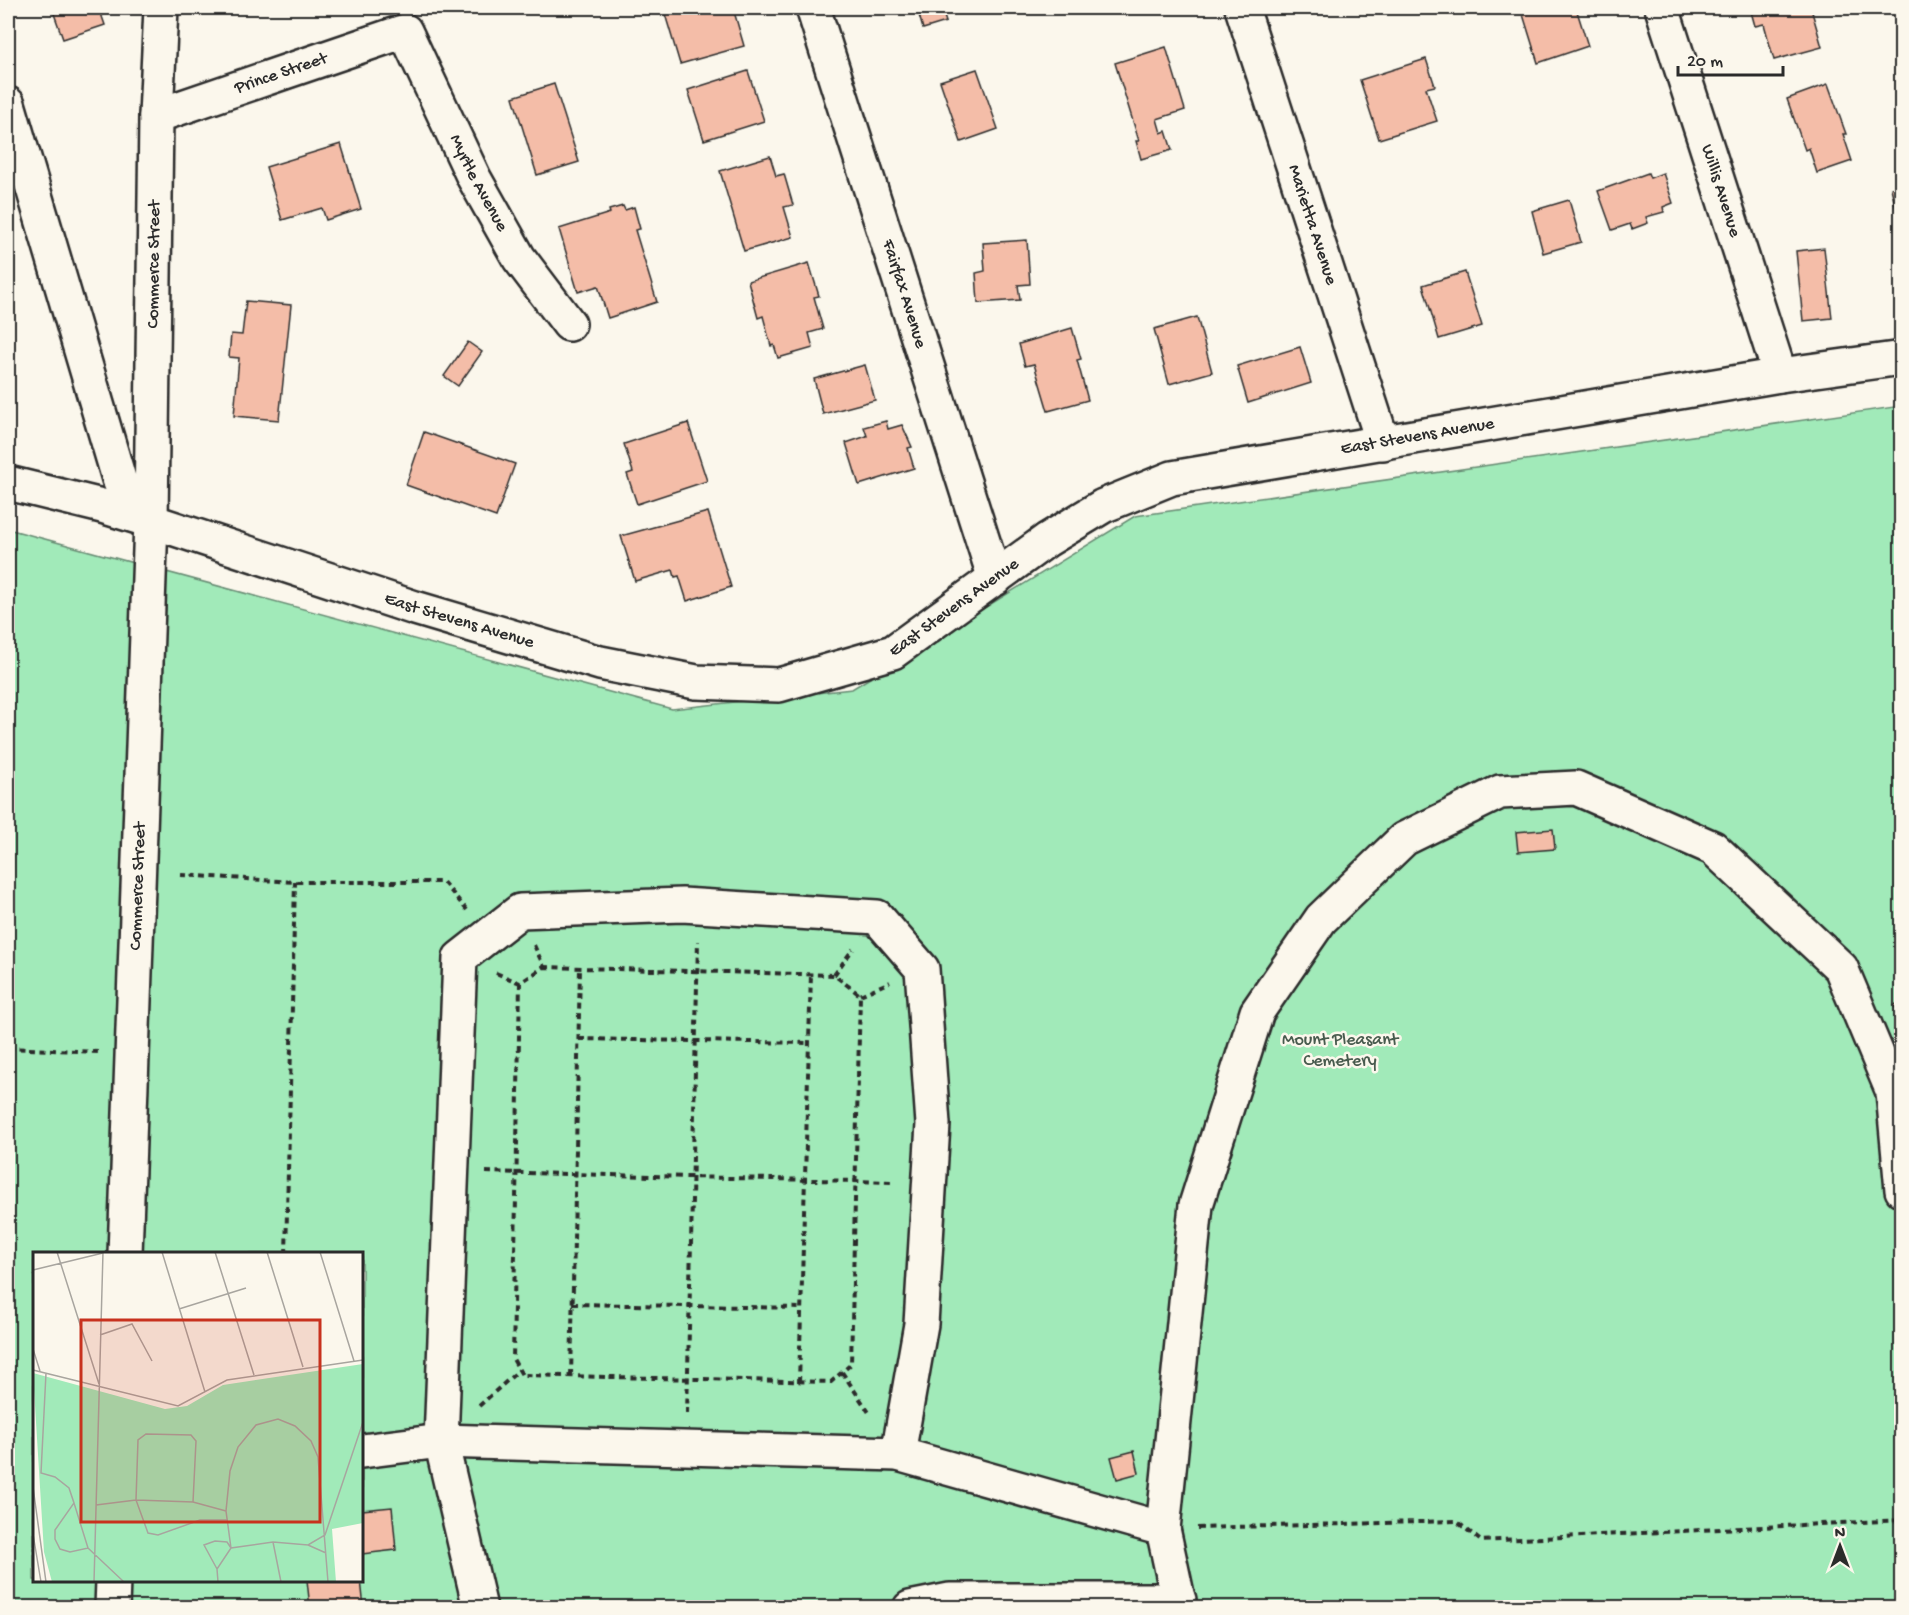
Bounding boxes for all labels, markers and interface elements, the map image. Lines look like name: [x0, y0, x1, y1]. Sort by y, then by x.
scale bar: [1678, 39, 1783, 77]
street label: Prince Street: [231, 47, 332, 99]
text: 20 m: [1687, 52, 1723, 73]
street label: Myrtle Avenue: [445, 131, 513, 236]
street label: Willis Avenue: [1696, 142, 1746, 240]
street label: Marietta Avenue: [1283, 162, 1342, 288]
street label: Commerce Street: [143, 199, 165, 329]
street label: Fairfax Avenue: [877, 236, 931, 351]
street label: East Stevens Avenue: [1339, 413, 1497, 460]
street label: East Stevens Avenue: [885, 553, 1024, 662]
street label: East Stevens Avenue: [382, 588, 537, 654]
street label: Commerce Street: [125, 820, 151, 951]
park label: Mount Pleasant Cemetery: [1282, 1030, 1400, 1072]
inset map: [33, 1252, 363, 1582]
north arrow: [1810, 1516, 1870, 1576]
text: N: [1835, 1525, 1846, 1544]

